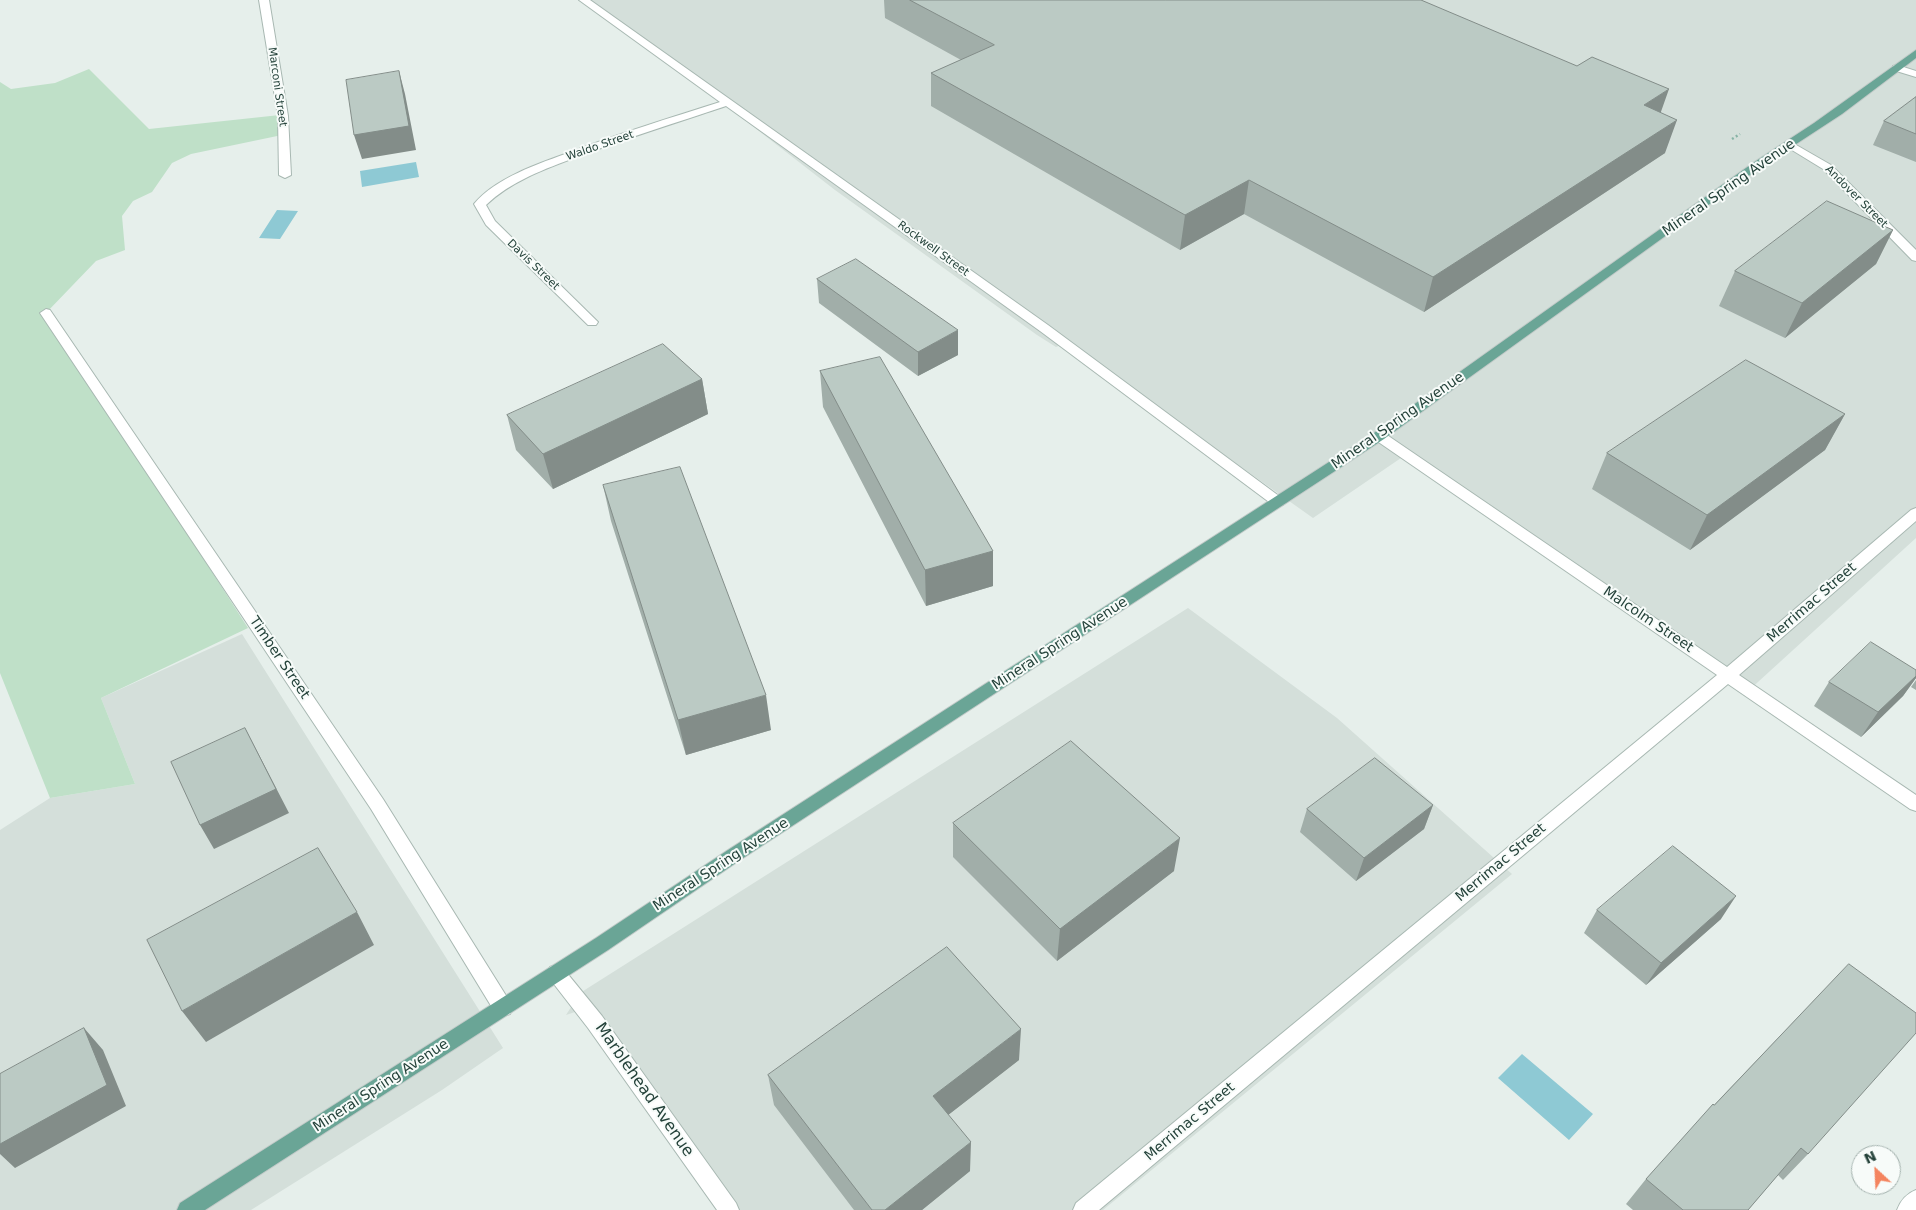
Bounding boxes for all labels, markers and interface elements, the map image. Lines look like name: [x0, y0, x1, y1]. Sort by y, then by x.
street label: Marconi Street: [265, 46, 289, 128]
street label: Waldo Street: [564, 128, 636, 164]
street label: Mineral Spring Avenue: [1660, 136, 1798, 240]
street label: Andover Street: [1822, 163, 1890, 231]
street label: Rockwell Street: [895, 219, 971, 279]
street label: Davis Street: [504, 237, 562, 293]
street label: Mineral Spring Avenue: [1329, 369, 1467, 473]
street label: Merrimac Street: [1764, 560, 1860, 646]
street label: Malcolm Street: [1600, 584, 1696, 656]
street label: Mineral Spring Avenue: [989, 594, 1131, 694]
street label: Timber Street: [245, 614, 313, 702]
street label: Mineral Spring Avenue: [650, 815, 792, 915]
street label: Merrimac Street: [1452, 820, 1550, 906]
street label: Marblehead Avenue: [591, 1019, 697, 1161]
street label: Mineral Spring Avenue: [310, 1036, 452, 1136]
street label: Merrimac Street: [1141, 1079, 1239, 1165]
north arrow: [1851, 1145, 1901, 1195]
text: N: [1861, 1148, 1879, 1167]

